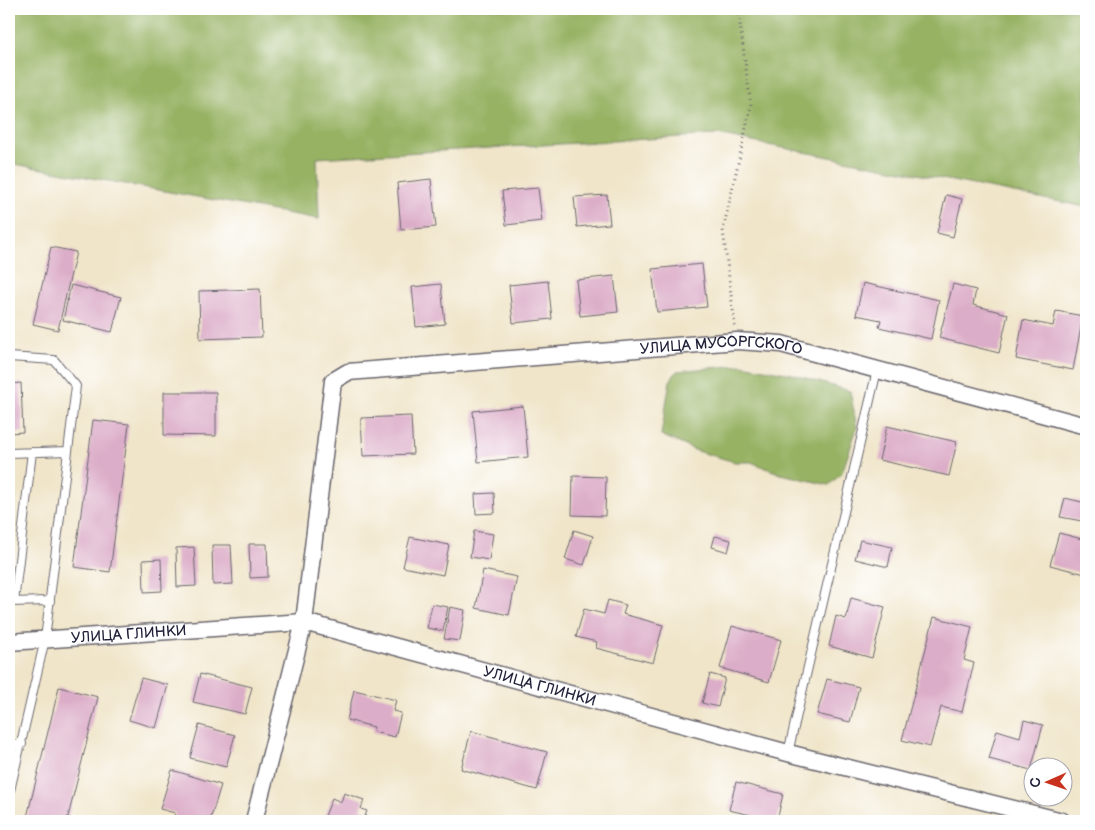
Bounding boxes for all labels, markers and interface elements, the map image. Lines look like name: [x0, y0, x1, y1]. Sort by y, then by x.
street label: УЛИЦА МУСОРГСКОГО: [639, 331, 805, 359]
street label: УЛИЦА ГЛИНКИ: [70, 620, 187, 647]
street label: УЛИЦА ГЛИНКИ: [481, 662, 598, 710]
north arrow: [1022, 758, 1072, 808]
text: С: [1027, 777, 1044, 788]

